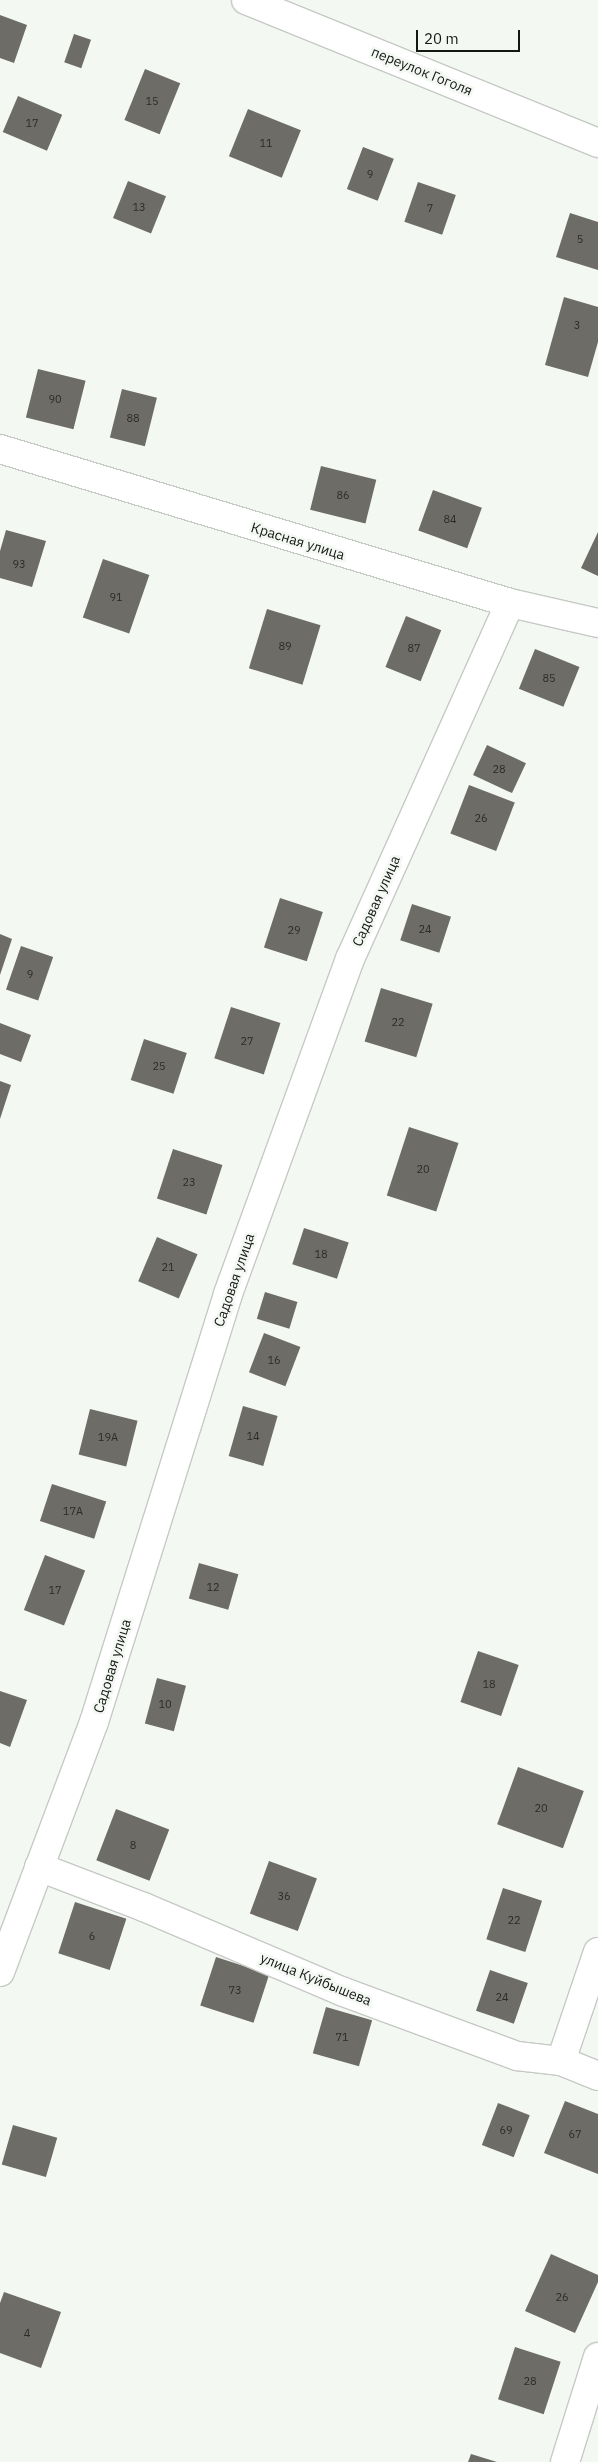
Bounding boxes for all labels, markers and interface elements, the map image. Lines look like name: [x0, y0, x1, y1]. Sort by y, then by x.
scale bar: [418, 20, 522, 52]
text: 20 m: [424, 29, 459, 48]
street label: переулок Гоголя: [369, 43, 475, 99]
house number: 15: [145, 94, 159, 108]
house number: 17: [25, 116, 39, 130]
house number: 11: [259, 136, 273, 150]
house number: 9: [367, 167, 373, 181]
house number: 13: [132, 200, 146, 214]
house number: 7: [427, 201, 433, 215]
house number: 5: [577, 232, 583, 246]
house number: 3: [574, 318, 580, 332]
house number: 90: [48, 392, 62, 406]
house number: 88: [126, 411, 140, 425]
house number: 86: [336, 488, 350, 502]
house number: 84: [443, 512, 457, 526]
street label: Красная улица: [249, 519, 347, 563]
house number: 93: [12, 557, 26, 571]
house number: 91: [109, 590, 123, 604]
house number: 89: [278, 639, 292, 653]
house number: 87: [407, 641, 421, 655]
house number: 85: [542, 671, 556, 685]
house number: 28: [492, 762, 506, 776]
house number: 26: [474, 811, 488, 825]
street label: Садовая улица: [349, 853, 403, 949]
house number: 24: [418, 922, 432, 936]
house number: 29: [287, 923, 301, 937]
house number: 9: [27, 967, 33, 981]
house number: 22: [391, 1015, 405, 1029]
house number: 27: [240, 1034, 254, 1048]
house number: 25: [152, 1059, 166, 1073]
house number: 20: [416, 1162, 430, 1176]
house number: 23: [182, 1175, 196, 1189]
street label: Садовая улица: [210, 1231, 258, 1329]
house number: 18: [314, 1247, 328, 1261]
house number: 21: [161, 1260, 175, 1274]
house number: 16: [267, 1353, 281, 1367]
house number: 14: [246, 1429, 260, 1443]
house number: 19А: [98, 1430, 118, 1444]
house number: 17А: [63, 1504, 83, 1518]
house number: 12: [206, 1580, 220, 1594]
house number: 17: [48, 1583, 62, 1597]
street label: Садовая улица: [90, 1617, 134, 1715]
house number: 18: [482, 1677, 496, 1691]
house number: 10: [158, 1697, 172, 1711]
house number: 20: [534, 1801, 548, 1815]
house number: 8: [130, 1838, 136, 1852]
house number: 36: [277, 1889, 291, 1903]
house number: 22: [507, 1913, 521, 1927]
house number: 6: [89, 1929, 95, 1943]
street label: улица Куйбышева: [258, 1949, 374, 2009]
house number: 73: [228, 1983, 242, 1997]
house number: 24: [495, 1990, 509, 2004]
house number: 71: [335, 2030, 349, 2044]
house number: 69: [499, 2123, 513, 2137]
house number: 67: [568, 2127, 582, 2141]
house number: 26: [555, 2290, 569, 2304]
house number: 4: [24, 2326, 30, 2340]
house number: 28: [523, 2374, 537, 2388]

